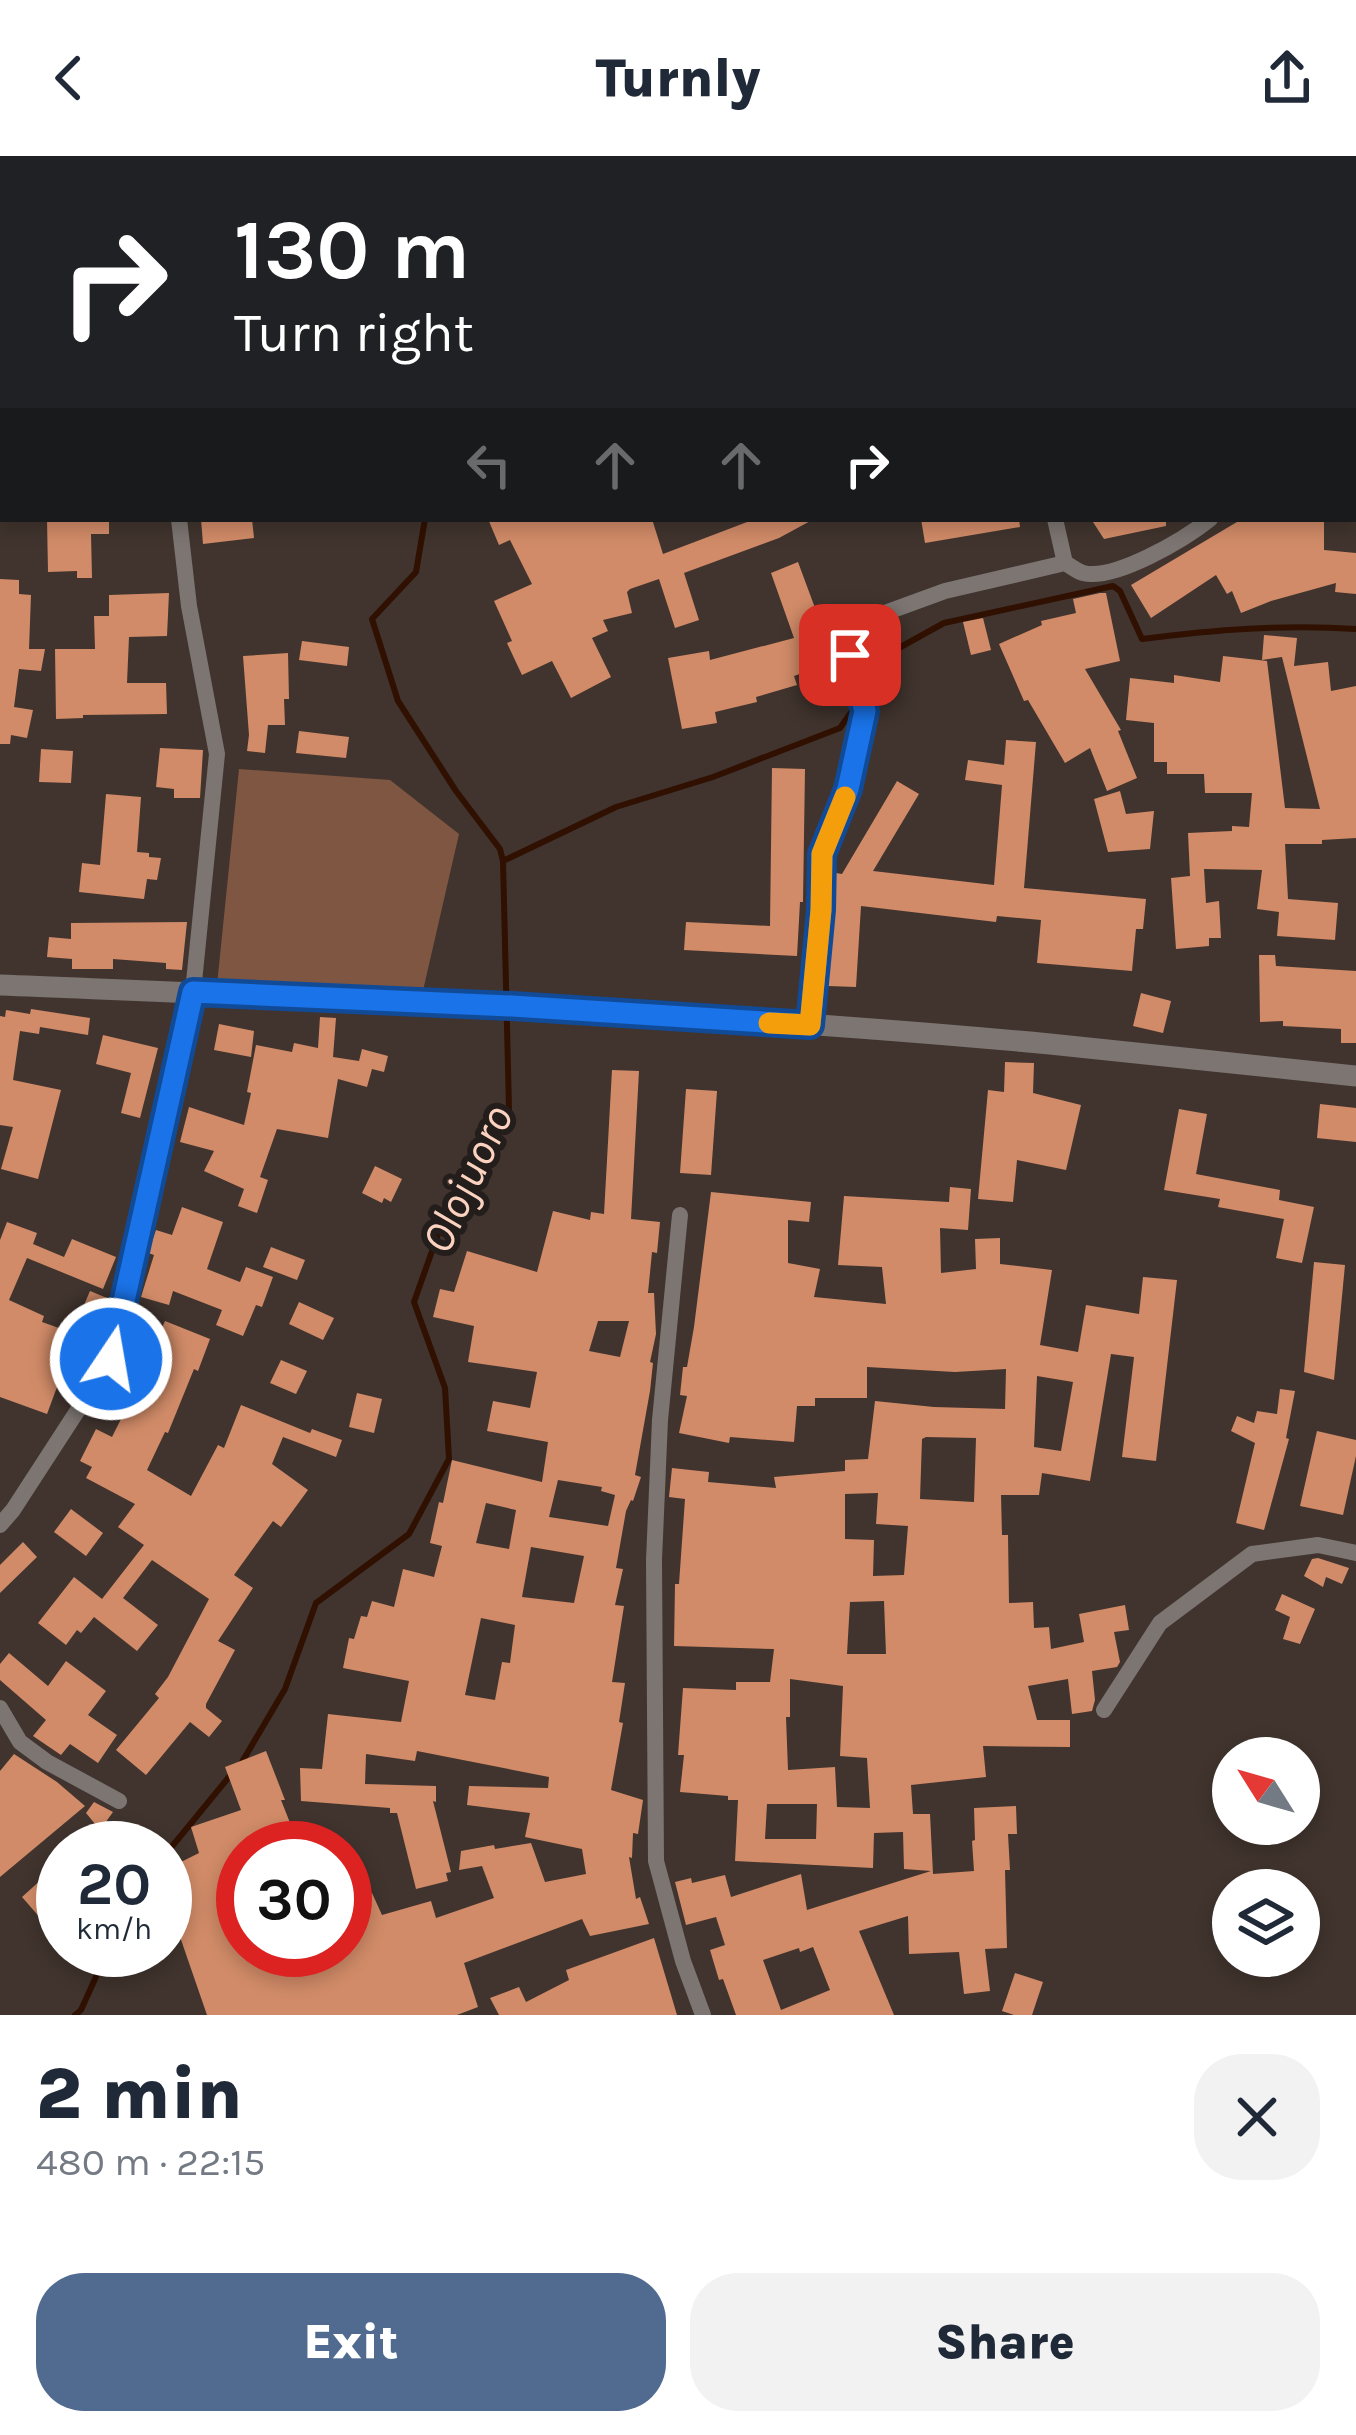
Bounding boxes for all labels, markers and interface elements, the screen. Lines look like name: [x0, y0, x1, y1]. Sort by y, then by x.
icon: back: [36, 45, 102, 111]
icon: share: [1254, 45, 1320, 111]
text: Turnly: [595, 46, 761, 110]
text: 130 m: [234, 201, 470, 299]
icon: right: [36, 204, 192, 360]
text: Turn right: [234, 301, 474, 365]
icon: left: [456, 432, 522, 498]
icon: ahead: [582, 432, 648, 498]
icon: ahead: [708, 432, 774, 498]
icon: right: [834, 432, 900, 498]
pin: [799, 604, 901, 706]
icon: arrive: [817, 622, 883, 688]
water label: Olojuoro: [410, 1097, 525, 1261]
position arrow: [48, 1296, 174, 1422]
north arrow: [1212, 1737, 1320, 1845]
map controls: [1212, 1737, 1320, 1977]
speed limit sign: 30: [216, 1821, 372, 1977]
text: 20: [77, 1849, 151, 1919]
button: layers: [1212, 1869, 1320, 1977]
text: km/h: [76, 1911, 152, 1947]
text: 2 min: [36, 2052, 242, 2136]
button: close: [1194, 2054, 1320, 2180]
text: 480 m · 22:15: [36, 2139, 265, 2185]
button: Exit: [36, 2273, 666, 2411]
button: Share: [690, 2273, 1320, 2411]

